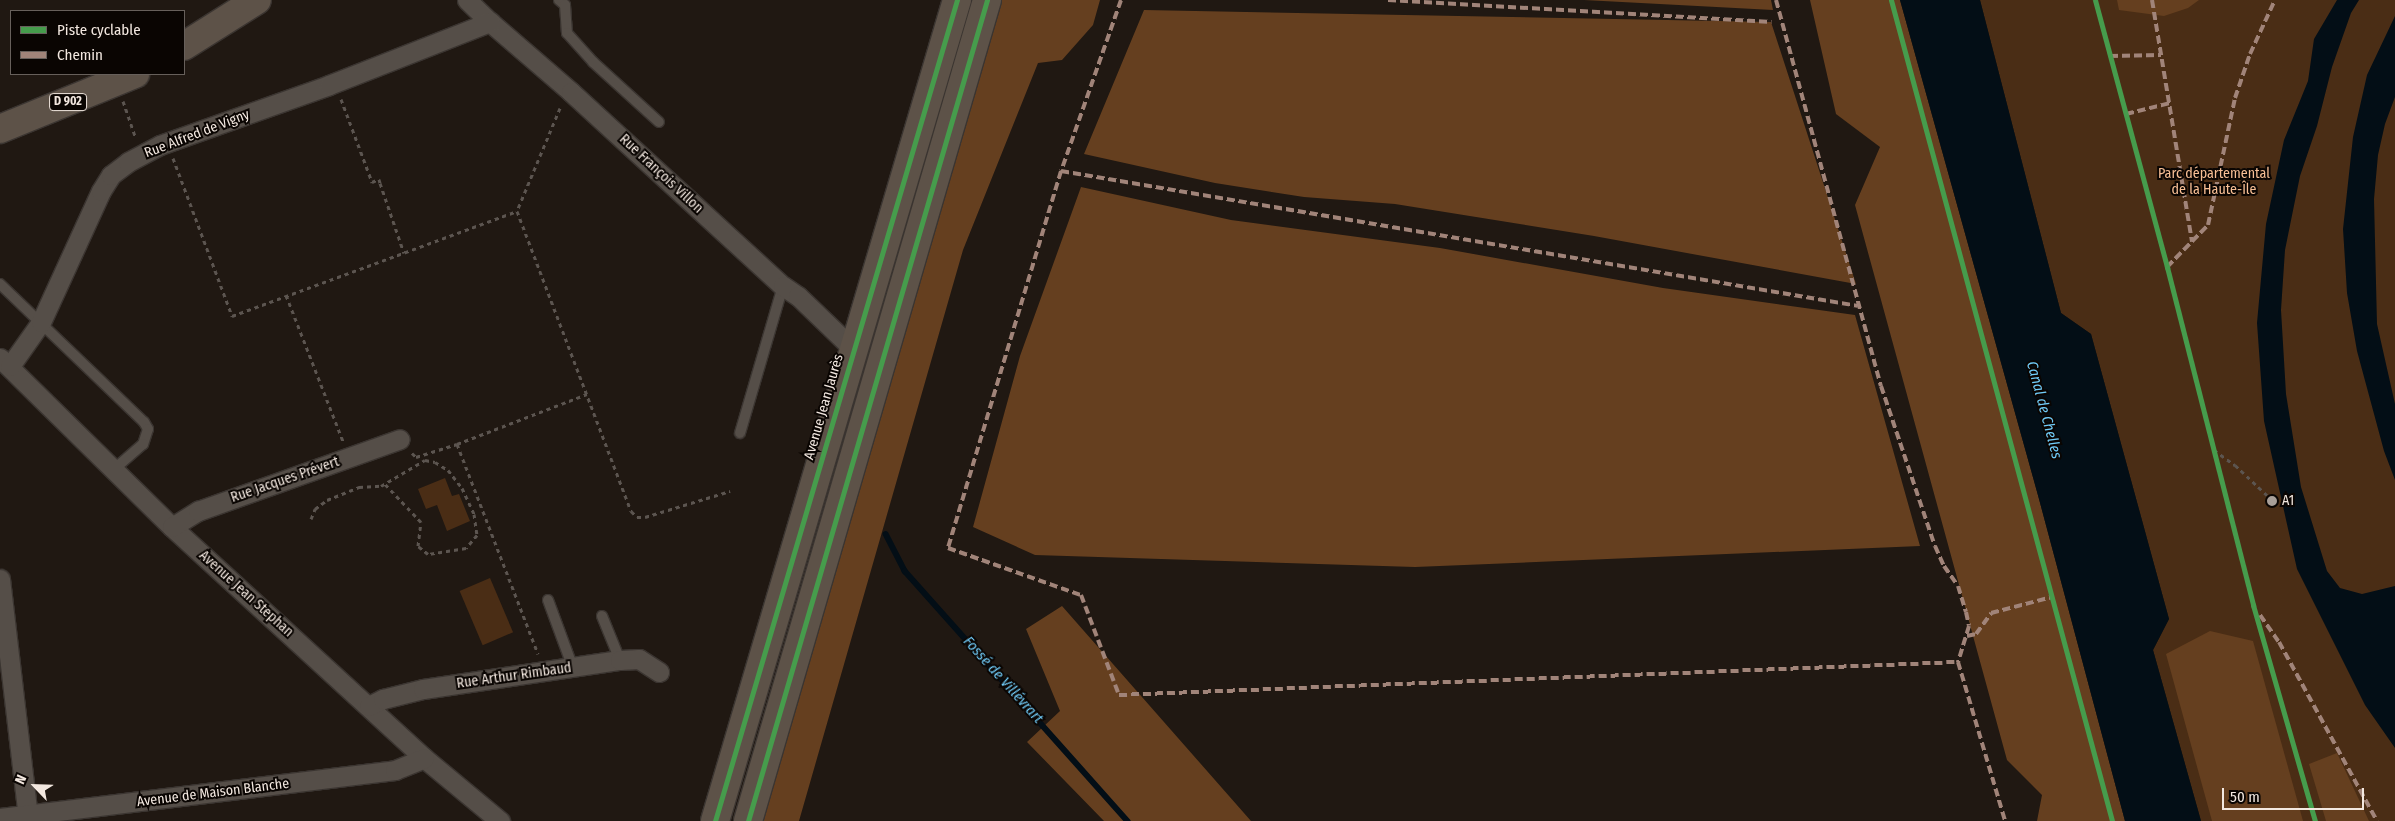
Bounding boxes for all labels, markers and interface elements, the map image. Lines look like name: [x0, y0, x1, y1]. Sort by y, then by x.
legend: [10, 10, 185, 75]
text: Piste cyclable: [57, 21, 141, 39]
text: Chemin: [57, 46, 103, 64]
road number: D 902: [48, 92, 88, 111]
street label: Rue Alfred de Vigny: [142, 106, 252, 162]
street label: Rue François Villon: [616, 131, 706, 217]
park label: Parc départemental de la Haute-Île: [2158, 166, 2270, 198]
street label: Avenue Jean Jaurès: [801, 352, 847, 462]
water label: Canal de Chelles: [2022, 359, 2066, 461]
street label: Rue Jacques Prévert: [229, 454, 341, 506]
place label: A1: [2282, 493, 2294, 509]
marker: A1: [2266, 495, 2278, 507]
street label: Avenue Jean Stephan: [195, 547, 297, 641]
water label: Fossé de Villévrart: [959, 633, 1047, 727]
street label: Rue Arthur Rimbaud: [455, 660, 573, 692]
north arrow: [10, 761, 60, 811]
text: N: [11, 772, 30, 787]
street label: Avenue de Maison Blanche: [136, 775, 290, 811]
scale bar: [2225, 778, 2368, 810]
text: 50 m: [2230, 788, 2260, 806]

